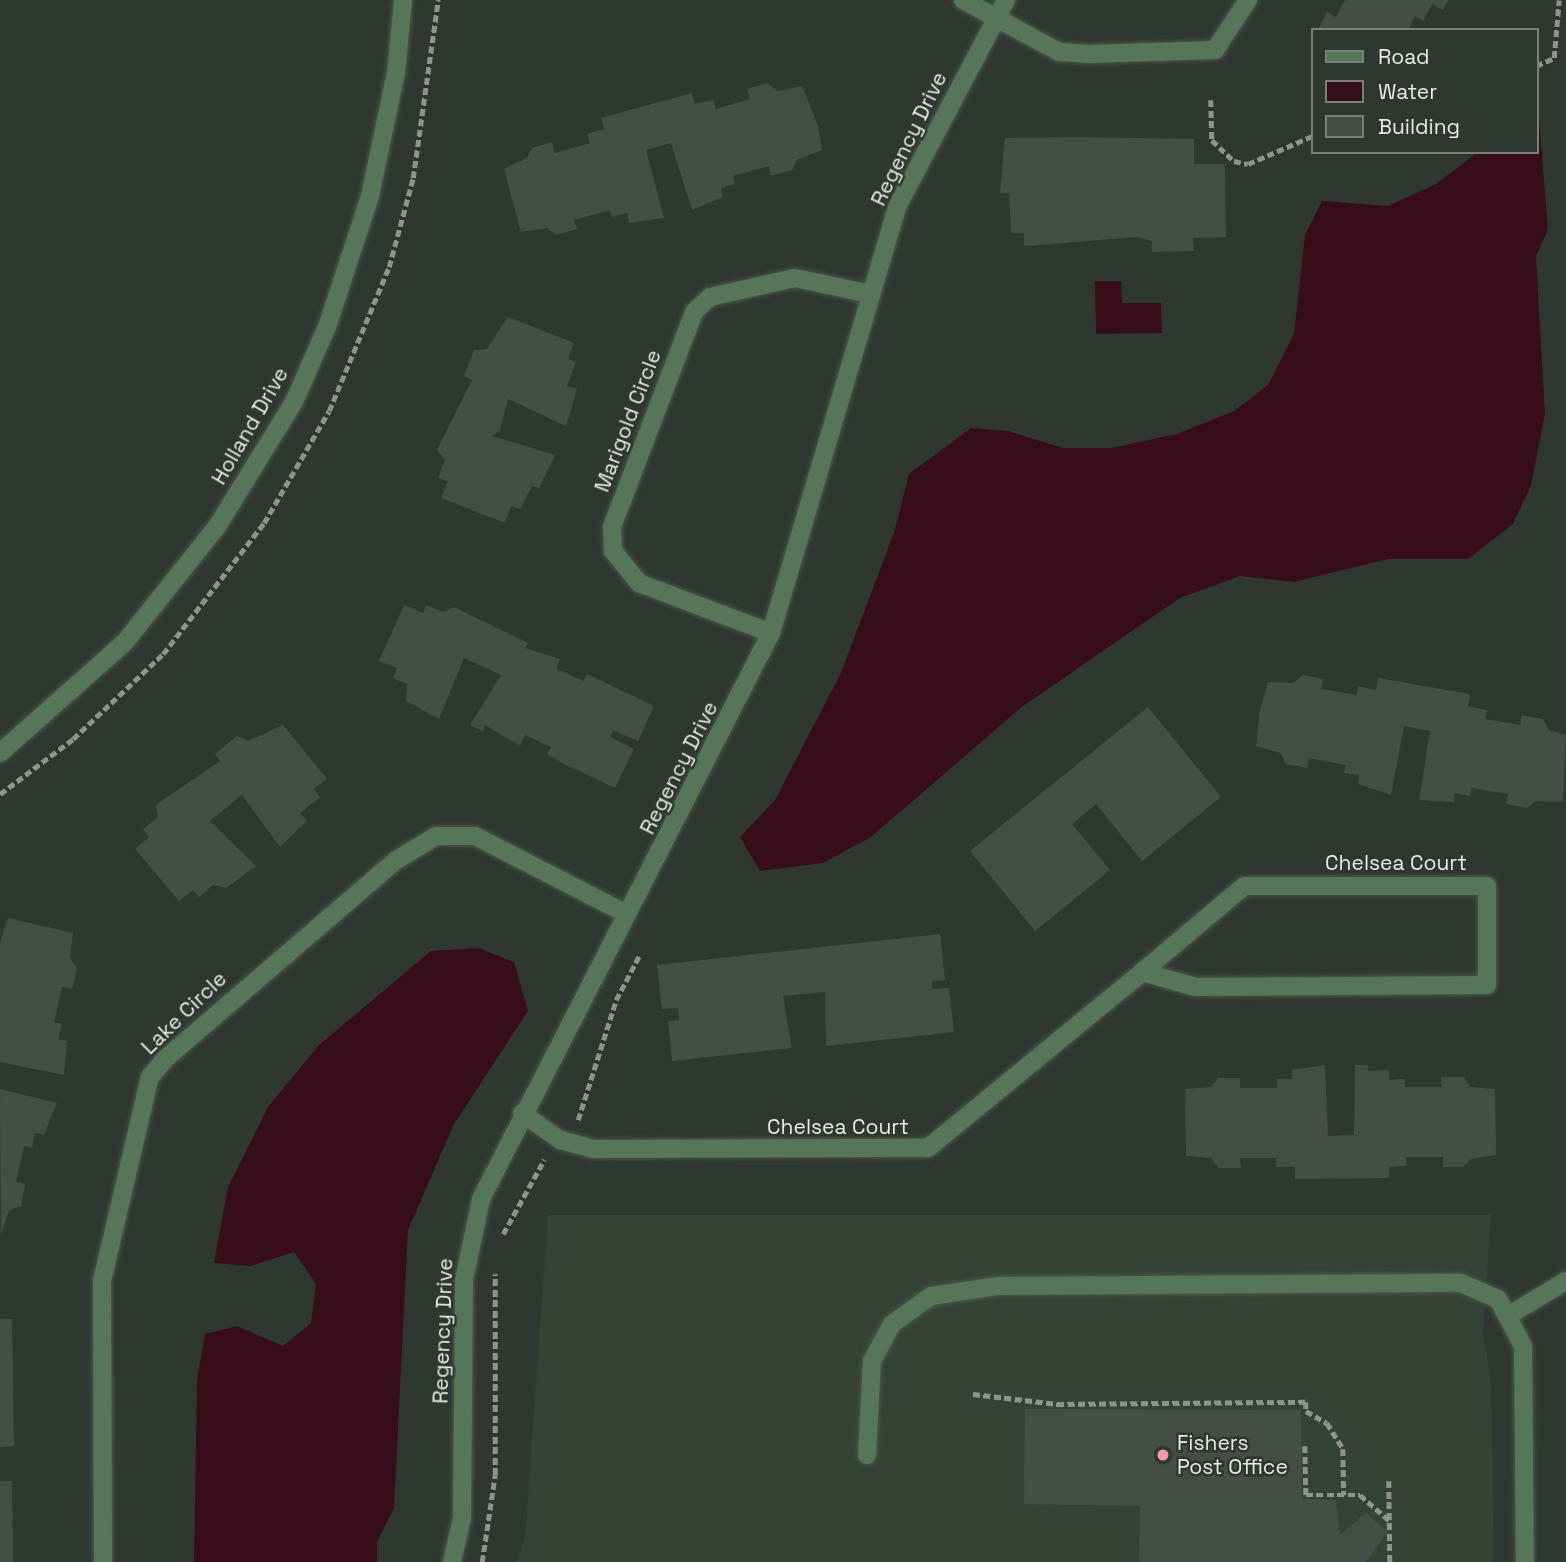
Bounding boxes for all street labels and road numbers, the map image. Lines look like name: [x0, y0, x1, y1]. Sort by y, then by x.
street label: Regency Drive: [866, 68, 952, 210]
street label: Marigold Circle: [589, 346, 667, 496]
street label: Holland Drive: [206, 363, 294, 489]
street label: Regency Drive: [635, 697, 723, 839]
street label: Chelsea Court: [1325, 850, 1467, 876]
street label: Lake Circle: [136, 966, 232, 1060]
street label: Chelsea Court: [767, 1114, 909, 1140]
street label: Regency Drive: [428, 1258, 458, 1404]

